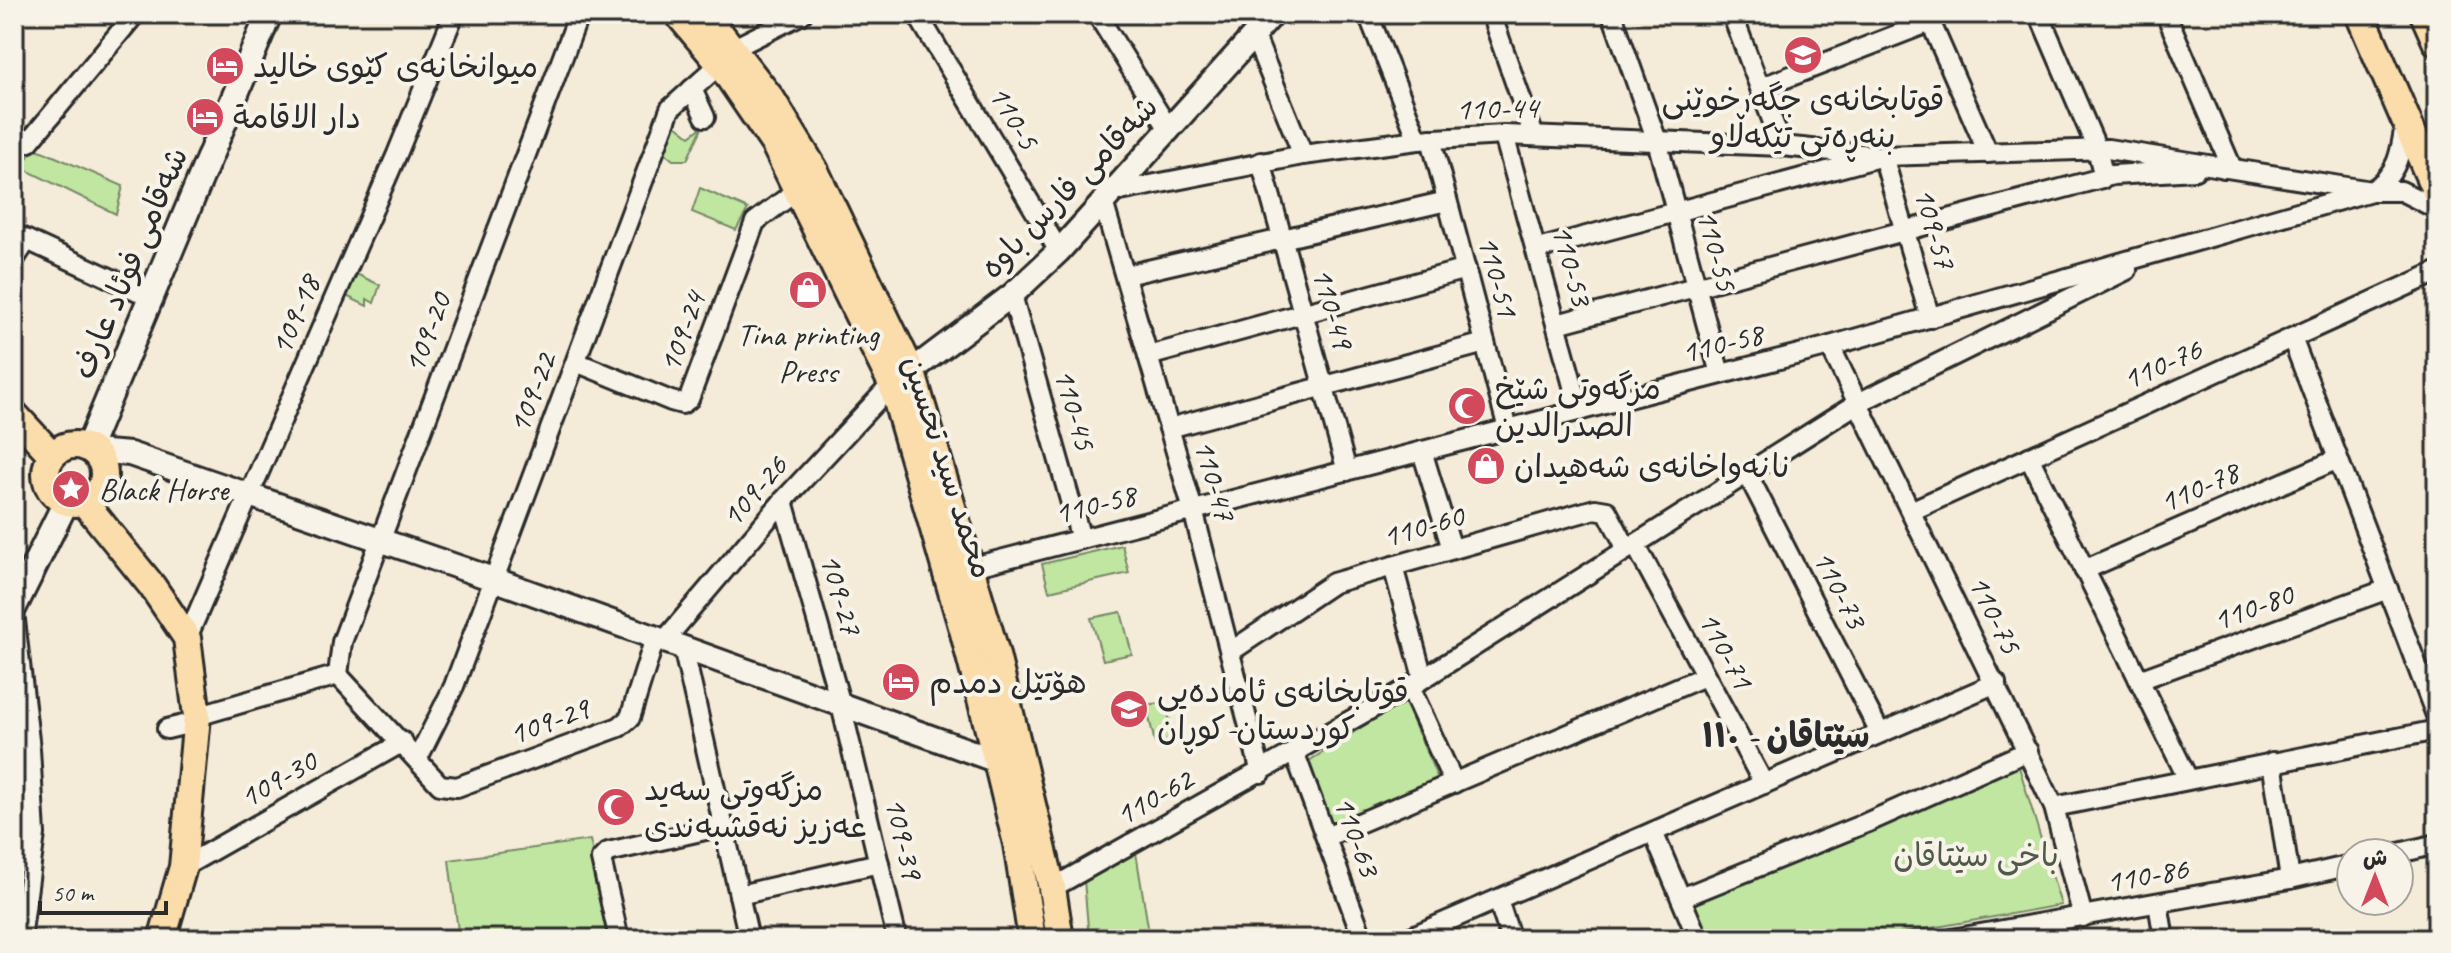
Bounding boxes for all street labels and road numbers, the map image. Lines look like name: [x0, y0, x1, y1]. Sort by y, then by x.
street label: 110-5: [979, 77, 1050, 158]
street label: شەقامی فارس باوە: [971, 87, 1167, 287]
street label: 110-44: [1455, 87, 1542, 129]
street label: شەقامی فوئاد عارف: [63, 141, 197, 385]
street label: 109-57: [1904, 183, 1967, 275]
street label: 110-55: [1687, 205, 1748, 297]
street label: 110-53: [1542, 220, 1603, 313]
street label: 110-51: [1468, 231, 1529, 323]
street label: 110-49: [1302, 263, 1365, 356]
street label: 109-18: [260, 267, 331, 361]
street label: 109-24: [649, 283, 717, 378]
street label: 109-20: [393, 285, 462, 379]
street label: 110-58: [1677, 313, 1769, 373]
street label: 110-76: [2116, 328, 2209, 399]
street label: 109-22: [498, 345, 567, 439]
street label: محمد سید تحسین: [893, 350, 1003, 584]
street label: 110-45: [1044, 364, 1107, 456]
street label: 110-47: [1184, 435, 1247, 527]
street label: 109-26: [711, 445, 798, 536]
street label: 110-78: [2153, 450, 2247, 522]
street label: 110-58: [1050, 474, 1142, 534]
street label: 110-60: [1378, 494, 1471, 557]
street label: 110-73: [1803, 543, 1878, 637]
street label: 109-27: [810, 549, 873, 641]
street label: 110-75: [1959, 568, 2032, 661]
street label: 110-80: [2207, 573, 2301, 640]
street label: 110-71: [1689, 604, 1764, 697]
street label: 109-29: [503, 687, 597, 754]
street label: 109-30: [232, 739, 326, 817]
street label: 110-62: [1108, 758, 1202, 835]
street label: 110-63: [1324, 790, 1391, 884]
street label: 109-39: [875, 793, 934, 885]
street label: 110-86: [2103, 847, 2193, 902]

